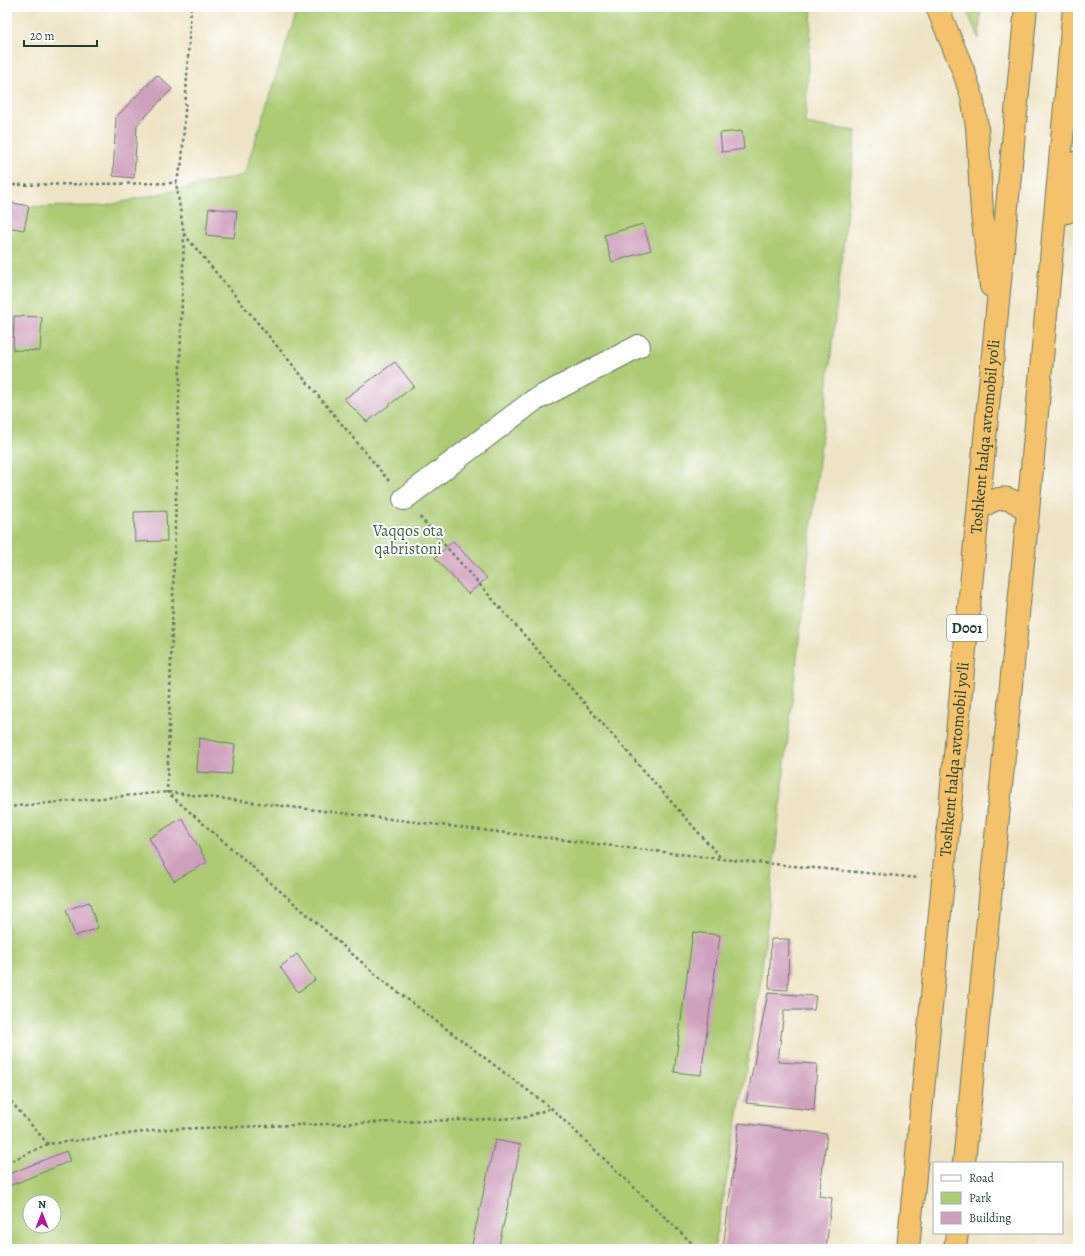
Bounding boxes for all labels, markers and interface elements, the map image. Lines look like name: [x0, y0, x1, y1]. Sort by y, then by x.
scale bar: [24, 22, 97, 48]
text: 20 m: [30, 28, 54, 44]
street label: Toshkent halqa avtomobil yo'li: [965, 338, 1005, 535]
park label: Vaqqos ota qabristoni: [372, 520, 444, 560]
road number: D001: [947, 615, 987, 641]
street label: Toshkent halqa avtomobil yo'li: [934, 661, 975, 857]
legend: [933, 1162, 1063, 1234]
text: Road: [969, 1170, 995, 1186]
text: Park: [969, 1190, 992, 1206]
north arrow: [22, 1194, 62, 1234]
text: N: [38, 1197, 46, 1212]
text: Building: [969, 1210, 1011, 1226]

